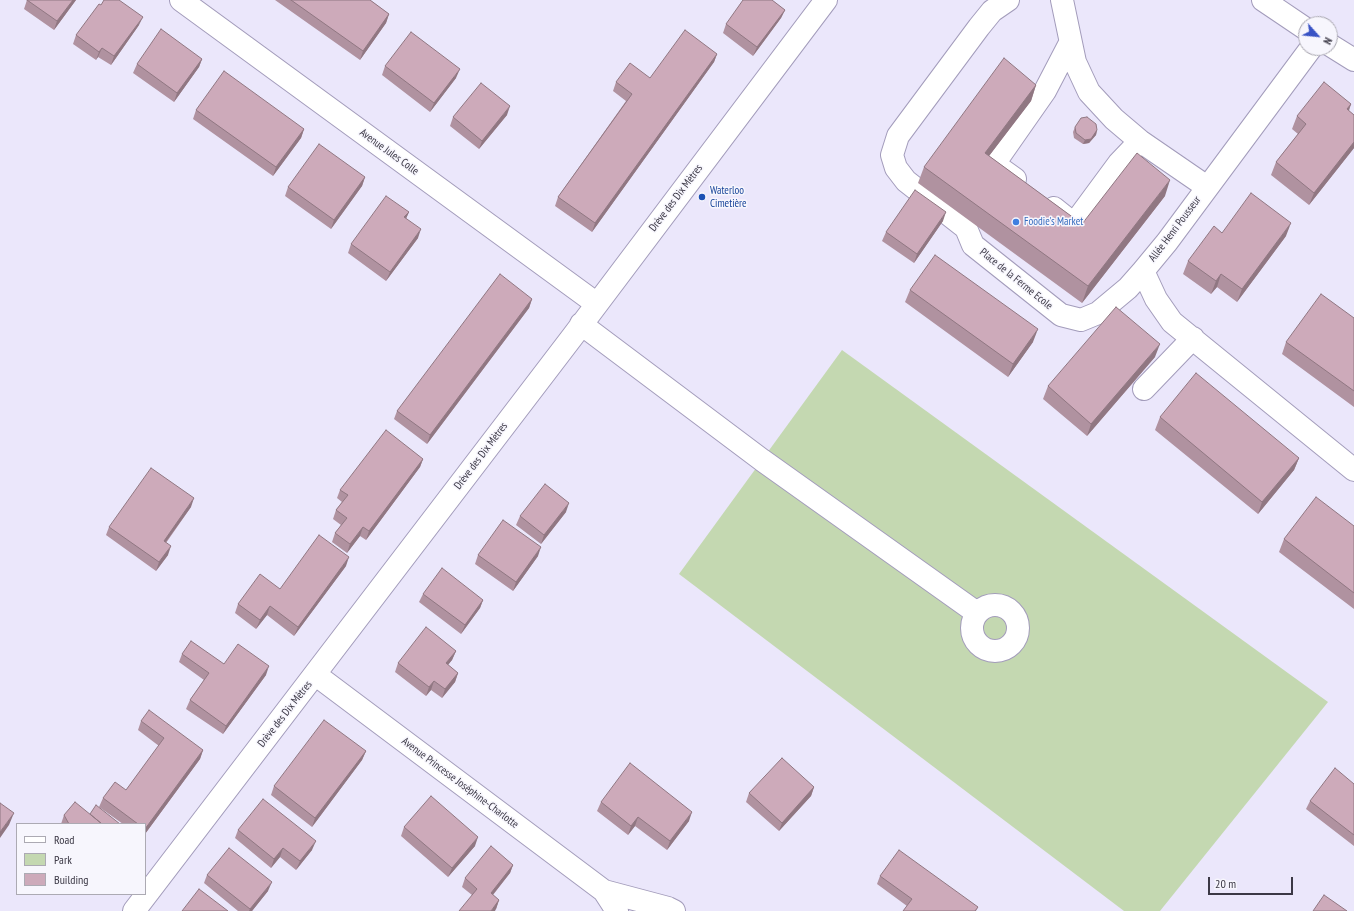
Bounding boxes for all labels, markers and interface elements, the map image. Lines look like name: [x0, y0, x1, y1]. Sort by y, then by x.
north arrow: [1298, 16, 1338, 56]
text: N: [1320, 35, 1335, 47]
street label: Avenue Jules Colle: [357, 126, 421, 178]
street label: Drève des Dix Mètres: [646, 162, 706, 234]
place label: Waterloo Cimetière: [710, 184, 747, 210]
marker: Waterloo Cimetière: [697, 192, 707, 202]
street label: Allée Henri Pousseur: [1146, 194, 1204, 264]
place label: Foodie's Market: [1024, 215, 1083, 229]
marker: Foodie's Market: [1011, 217, 1021, 227]
street label: Place de la Ferme Ecole: [977, 246, 1055, 312]
street label: Drève des Dix Mètres: [451, 420, 511, 492]
street label: Drève des Dix Mètres: [255, 678, 315, 750]
street label: Avenue Princesse Joséphine-Charlotte: [399, 735, 521, 831]
legend: [16, 823, 146, 895]
text: Road: [54, 832, 74, 847]
text: Park: [54, 852, 72, 867]
scale bar: [1210, 869, 1295, 895]
text: Building: [54, 872, 89, 887]
text: 20 m: [1215, 876, 1236, 891]

